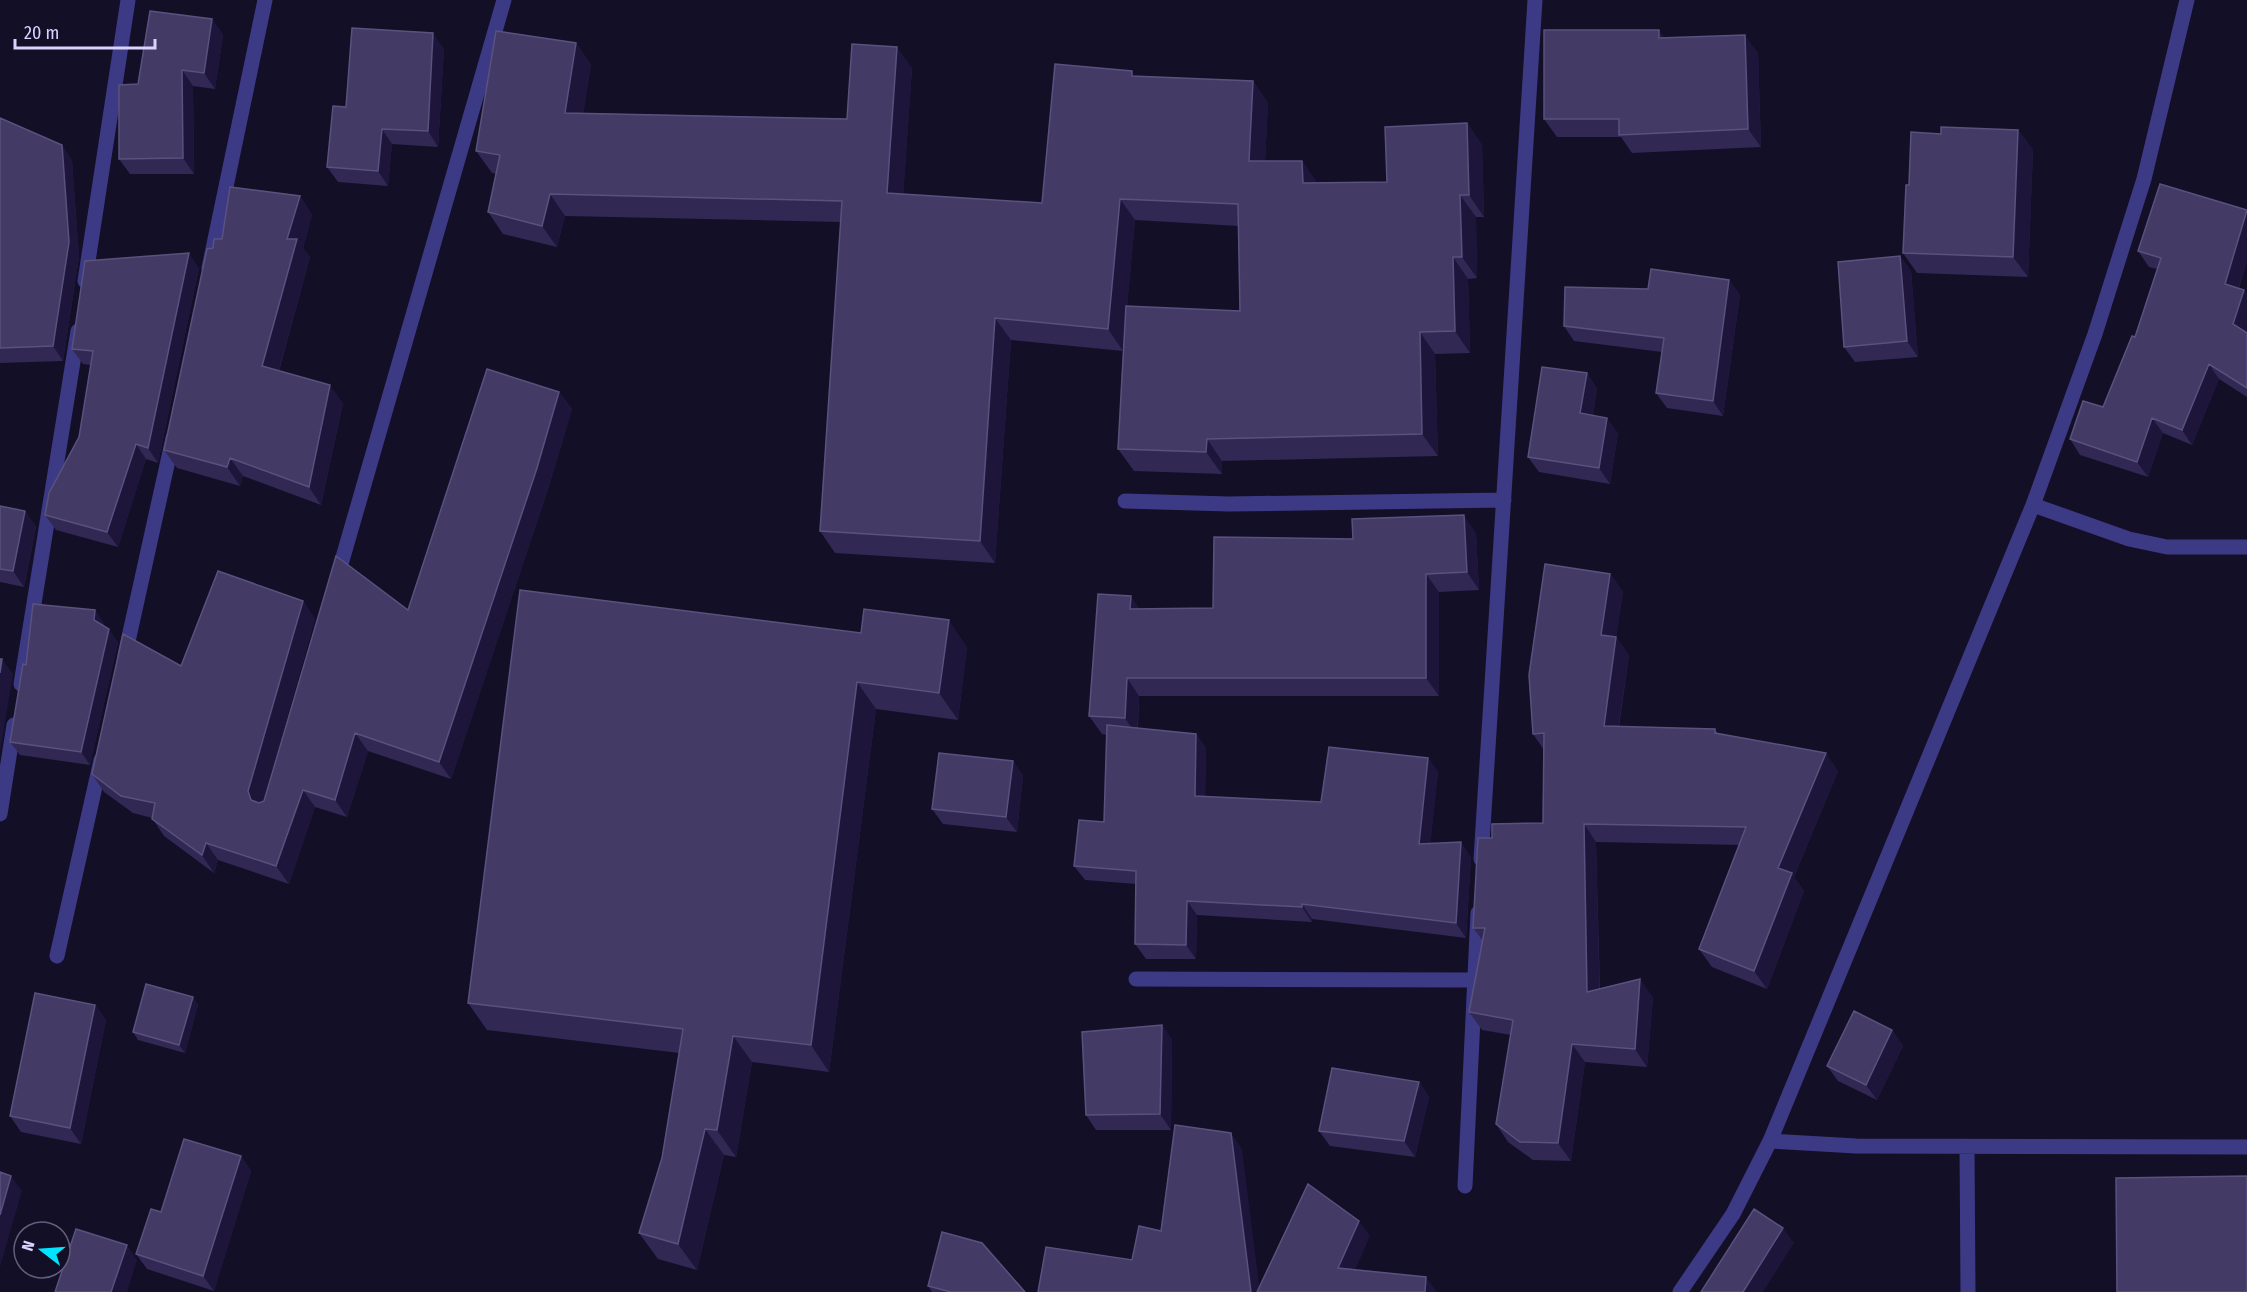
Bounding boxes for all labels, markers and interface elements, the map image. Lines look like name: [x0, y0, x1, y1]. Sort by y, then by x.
scale bar: [15, 12, 154, 50]
text: 20 m: [24, 22, 59, 44]
north arrow: [12, 1220, 72, 1280]
text: N: [18, 1238, 39, 1253]

